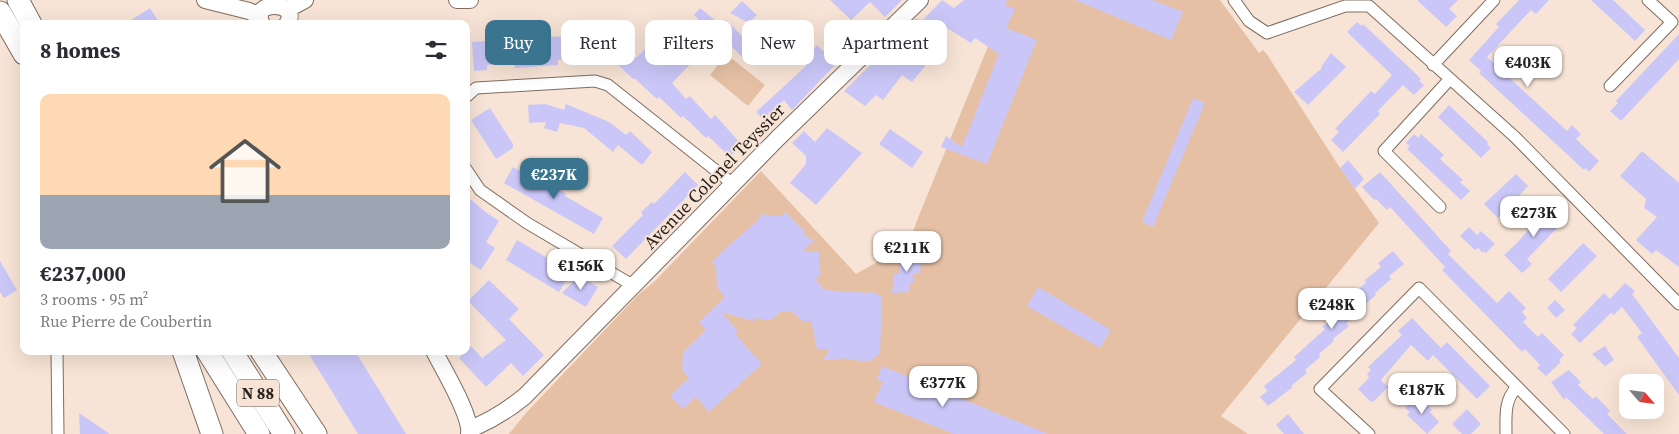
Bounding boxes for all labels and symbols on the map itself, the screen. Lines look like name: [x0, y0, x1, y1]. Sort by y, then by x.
pin: €403K: [1493, 46, 1563, 88]
street label: Avenue Colonel Teyssier: [638, 97, 791, 255]
pin: €237K: [519, 158, 589, 200]
pin: €273K: [1499, 196, 1569, 238]
pin: €211K: [872, 230, 942, 273]
pin: €156K: [546, 248, 616, 291]
pin: €248K: [1297, 288, 1367, 330]
pin: €377K: [908, 366, 978, 408]
pin: €187K: [1387, 372, 1457, 415]
north arrow: [1619, 374, 1664, 419]
road number: N 88: [237, 379, 279, 406]

